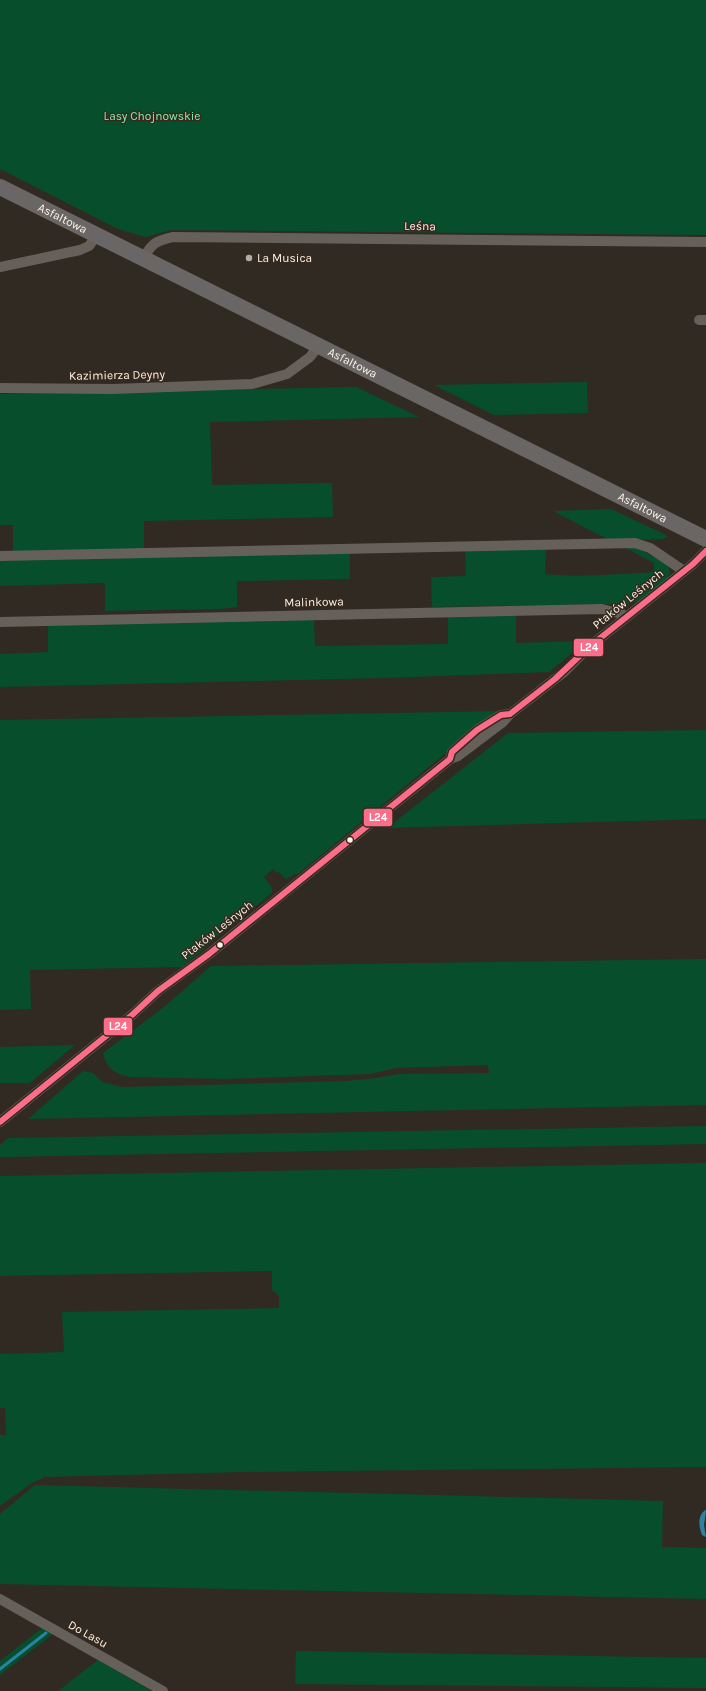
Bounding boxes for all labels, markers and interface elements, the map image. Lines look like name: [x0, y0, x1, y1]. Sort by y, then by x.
park label: Lasy Chojnowskie: [104, 109, 200, 123]
street label: Asfaltowa: [36, 200, 90, 236]
street label: Leśna: [404, 219, 436, 233]
place label: La Musica: [257, 251, 312, 265]
marker: La Musica: [244, 253, 254, 263]
street label: Asfaltowa: [326, 345, 380, 381]
street label: Kazimierza Deyny: [69, 367, 166, 383]
street label: Asfaltowa: [616, 489, 670, 526]
street label: Ptaków Leśnych: [590, 566, 666, 632]
street label: Malinkowa: [284, 594, 344, 610]
line badge: L24: [573, 638, 604, 657]
text: L24: [580, 641, 599, 654]
line badge: L24: [363, 808, 393, 827]
text: L24: [369, 811, 388, 824]
unlabelled marker: [345, 835, 355, 845]
street label: Ptaków Leśnych: [178, 898, 256, 962]
unlabelled marker: [215, 940, 225, 950]
line badge: L24: [103, 1017, 133, 1036]
text: L24: [109, 1020, 128, 1033]
street label: Do Lasu: [66, 1617, 110, 1651]

